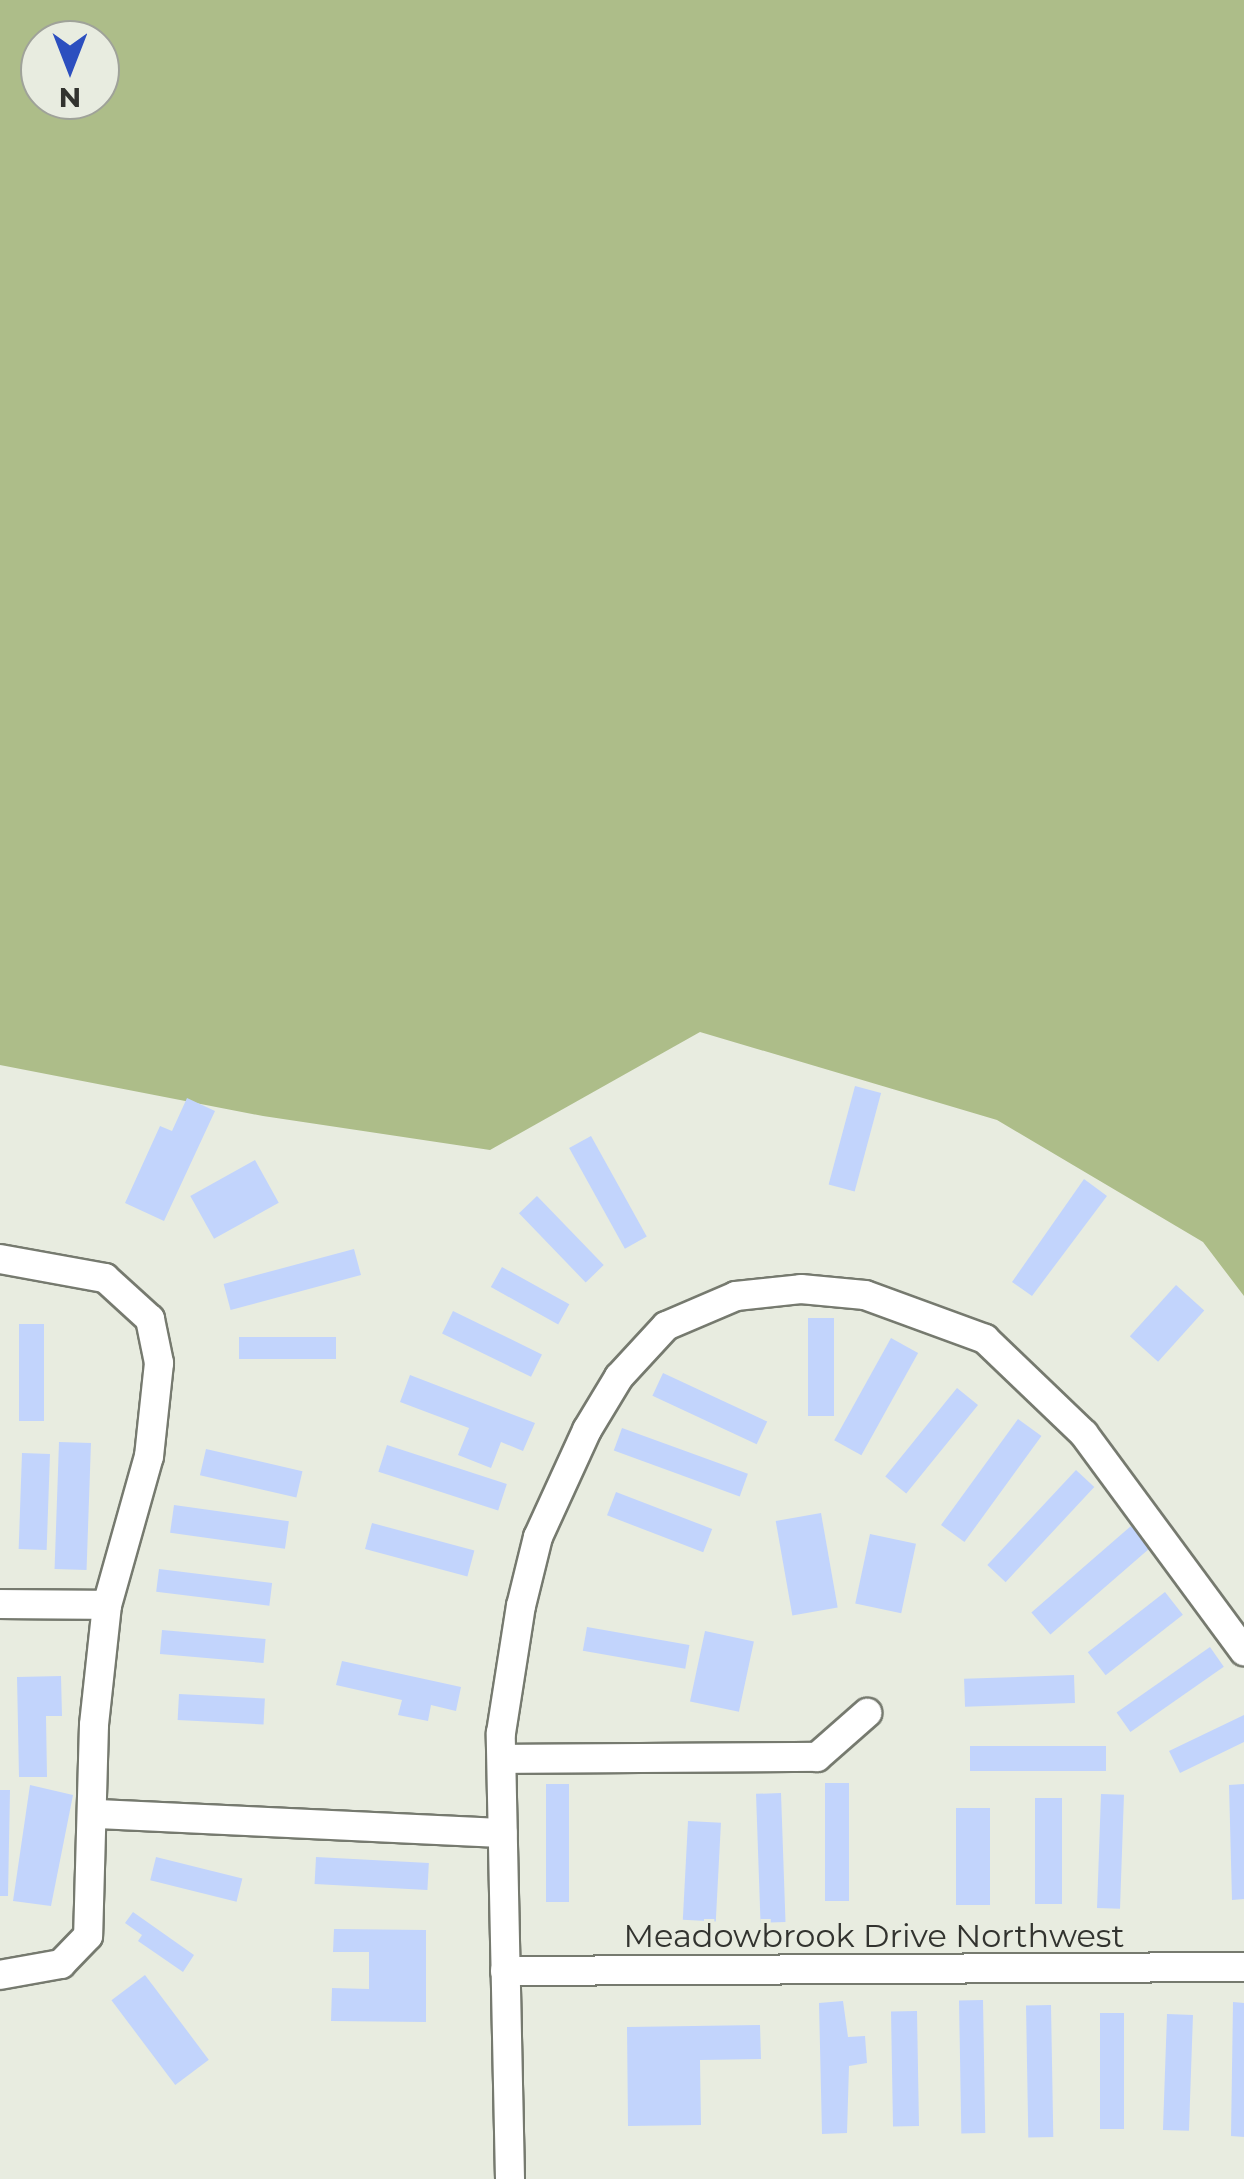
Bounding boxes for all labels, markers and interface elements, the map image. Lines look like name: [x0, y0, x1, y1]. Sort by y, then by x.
north arrow: [20, 20, 120, 120]
text: N: [59, 81, 81, 115]
street label: Meadowbrook Drive Northwest: [624, 1917, 1124, 1955]

